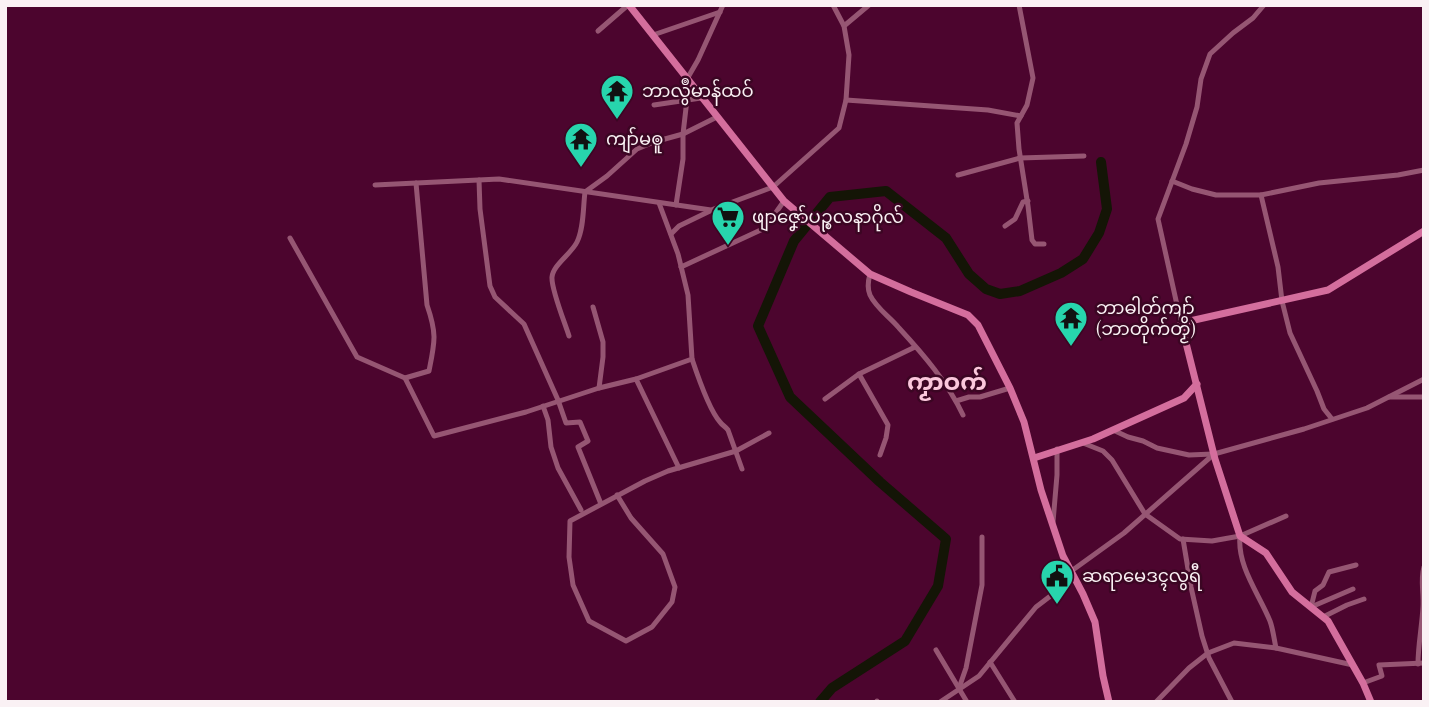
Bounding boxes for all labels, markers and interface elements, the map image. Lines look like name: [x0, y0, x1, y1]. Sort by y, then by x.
temple icon: ဘာလွဳမာန်ထဝ်: [598, 72, 636, 121]
place label: ဘာလွဳမာန်ထဝ်: [642, 78, 754, 106]
temple icon: ကျာ်မၜူ: [562, 120, 600, 169]
place label: ကျာ်မၜူ: [606, 126, 663, 154]
supermarket icon: ဖျာဇၞော်ပဉ္စလနာဂိုလ်: [709, 198, 747, 247]
place label: ဖျာဇၞော်ပဉ္စလနာဂိုလ်: [752, 203, 904, 232]
place label: ဘာဓါတ်ကျာ် (ဘာတိုက်တၟိ): [1096, 295, 1196, 344]
temple icon: ဘာဓါတ်ကျာ် (ဘာတိုက်တၟိ): [1052, 299, 1090, 348]
district label: ကၟာဝက်: [907, 364, 987, 401]
public building icon: ဆရာမေဒၚလွရီ: [1038, 557, 1076, 606]
place label: ဆရာမေဒၚလွရီ: [1082, 562, 1202, 591]

